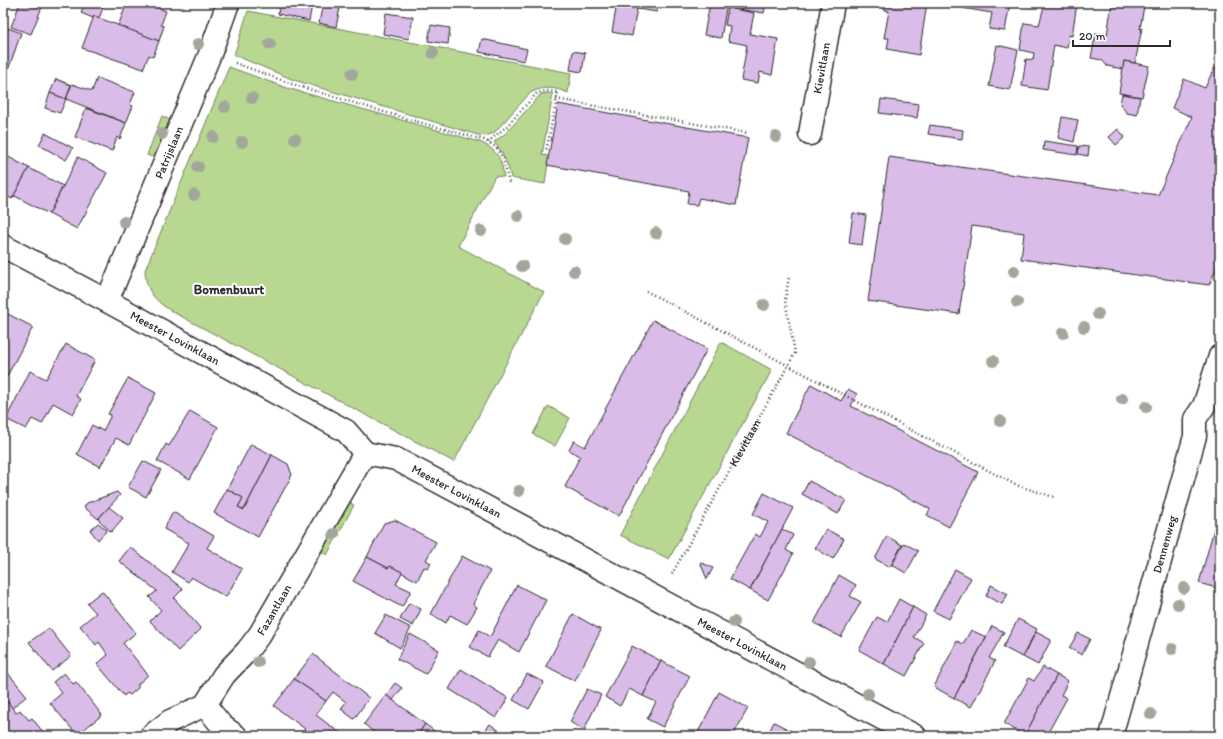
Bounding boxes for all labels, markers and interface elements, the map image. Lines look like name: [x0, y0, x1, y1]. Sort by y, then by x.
scale bar: [1073, 22, 1170, 48]
text: 20 m: [1079, 29, 1106, 43]
street label: Kievitlaan: [810, 41, 833, 95]
street label: Patrijslaan: [152, 124, 186, 181]
district label: Bomenbuurt: [194, 282, 264, 297]
street label: Meester Lovinklaan: [128, 308, 223, 368]
street label: Kievitlaan: [726, 417, 764, 469]
street label: Meester Lovinklaan: [409, 462, 504, 521]
street label: Dennenweg: [1150, 513, 1180, 575]
street label: Fazantlaan: [254, 581, 295, 638]
street label: Meester Lovinklaan: [695, 614, 790, 674]

